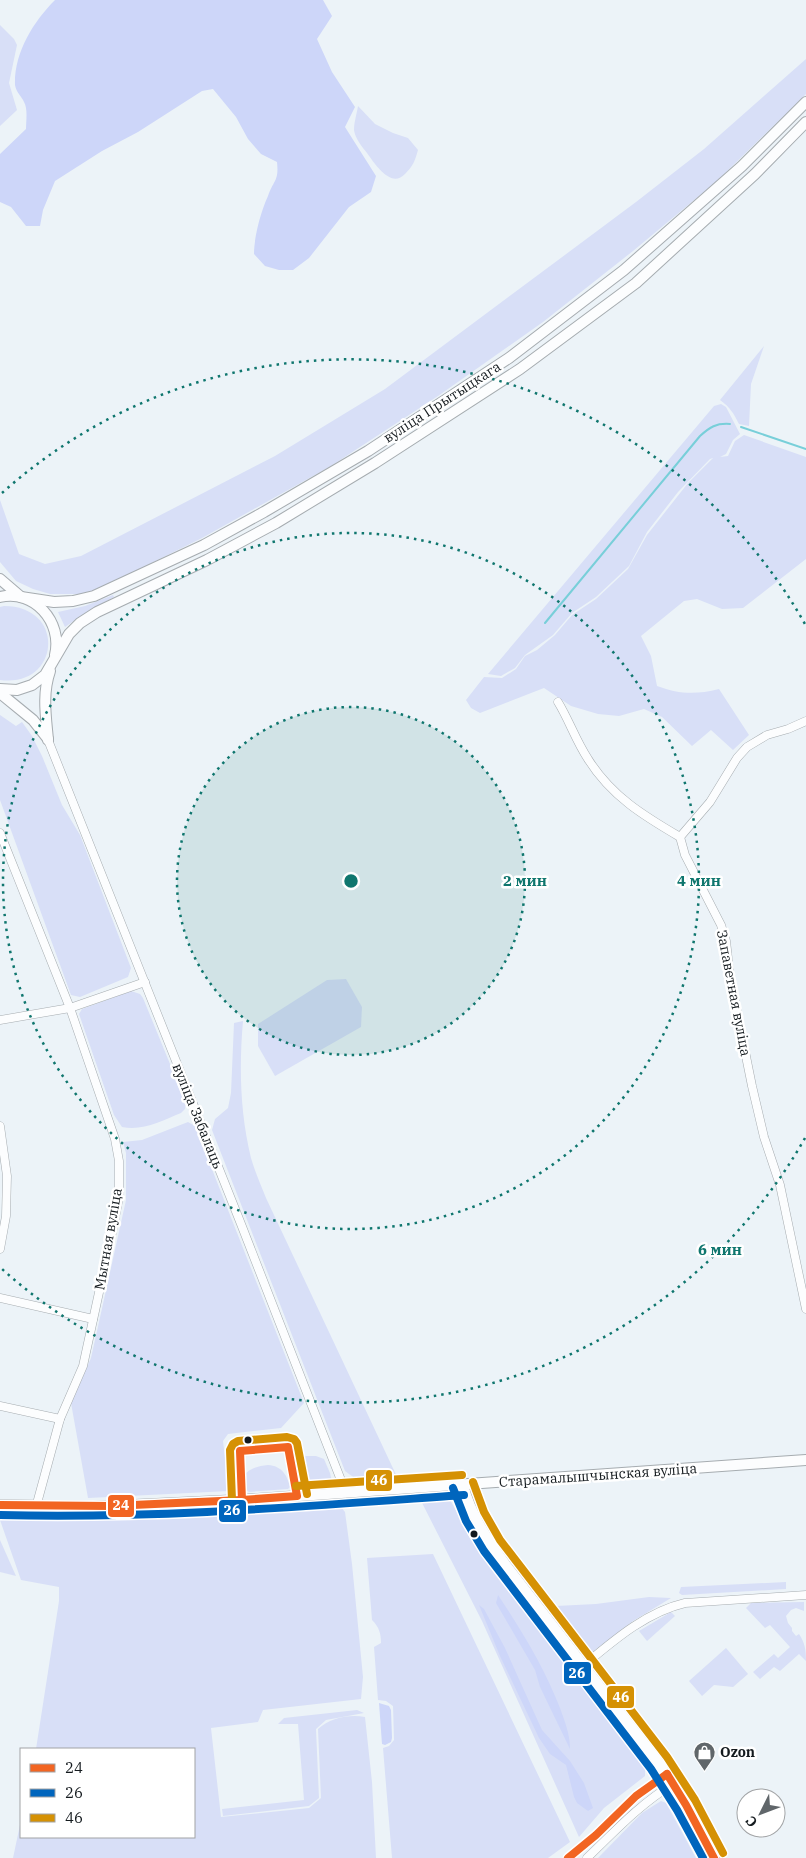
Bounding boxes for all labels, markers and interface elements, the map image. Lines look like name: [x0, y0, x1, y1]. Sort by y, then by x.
street label: вуліца Прытыцкага: [380, 357, 504, 447]
text: 2 мин: [503, 871, 547, 890]
text: 4 мин: [677, 871, 721, 890]
centre of rings: [342, 872, 360, 890]
street label: Запаветная вуліца: [713, 928, 755, 1058]
street label: вуліца Забалаць: [169, 1061, 228, 1172]
street label: Мытная вуліца: [90, 1186, 126, 1291]
text: 6 мин: [698, 1240, 742, 1259]
unlabelled marker: [243, 1435, 253, 1445]
street label: Старамалышчынская вуліца: [498, 1459, 698, 1491]
line badge: 46: [365, 1469, 393, 1492]
text: 46: [371, 1471, 387, 1489]
line badge: 24: [107, 1494, 135, 1518]
text: 24: [113, 1496, 129, 1514]
line badge: 26: [218, 1499, 247, 1523]
text: 26: [224, 1501, 240, 1519]
unlabelled marker: [469, 1529, 479, 1539]
line badge: 26: [563, 1661, 592, 1685]
text: 26: [569, 1664, 585, 1682]
line badge: 46: [606, 1685, 635, 1709]
text: 46: [613, 1688, 629, 1706]
shop icon: Ozon: [692, 1740, 716, 1771]
place label: Ozon: [720, 1743, 755, 1761]
legend: [20, 1748, 195, 1838]
text: 24: [65, 1758, 83, 1777]
text: 26: [65, 1783, 83, 1802]
north arrow: [736, 1788, 786, 1838]
text: 46: [65, 1808, 83, 1827]
text: С: [742, 1812, 761, 1831]

